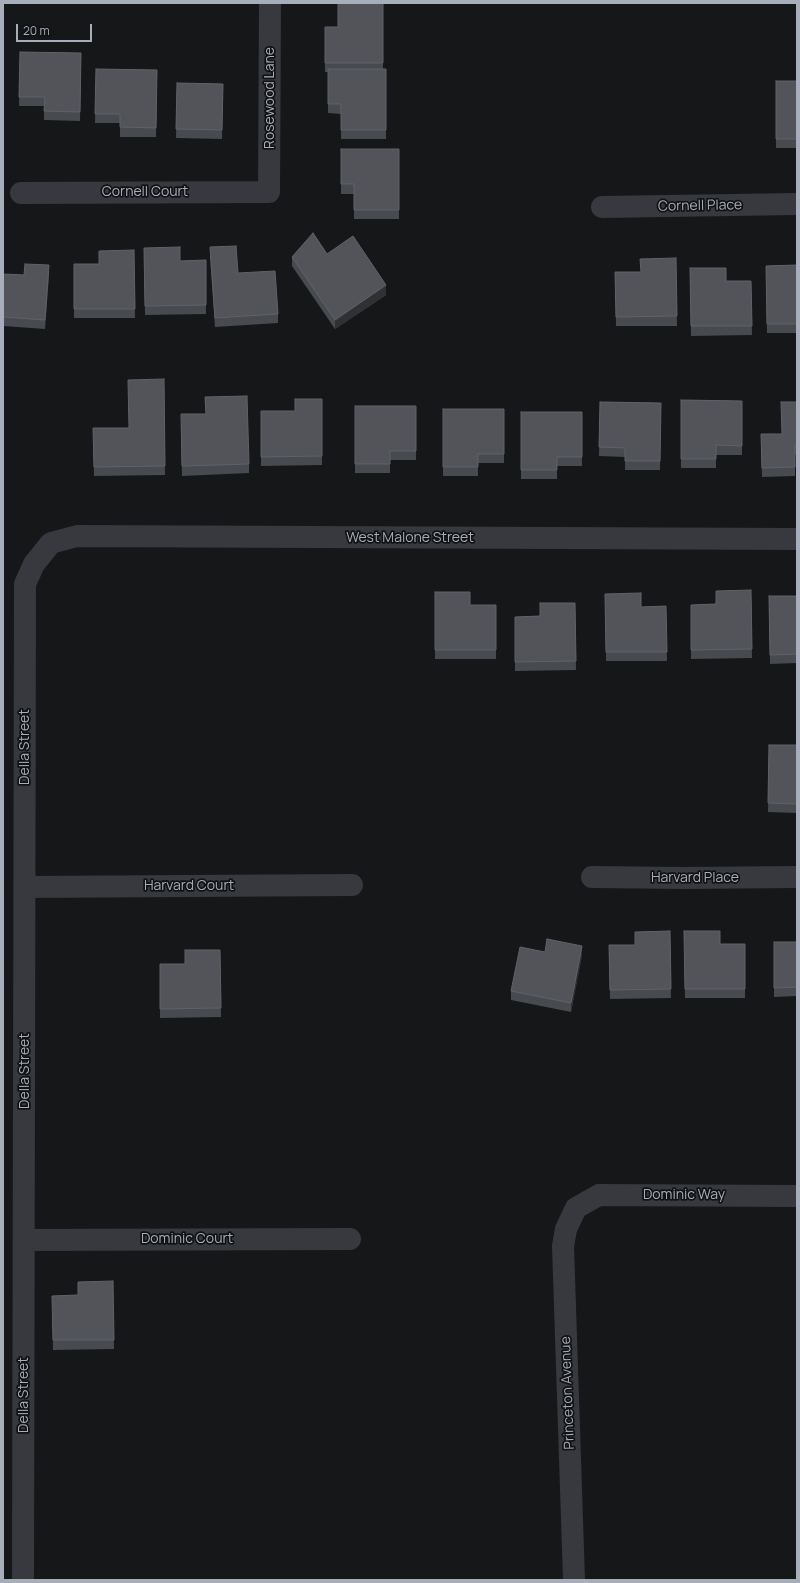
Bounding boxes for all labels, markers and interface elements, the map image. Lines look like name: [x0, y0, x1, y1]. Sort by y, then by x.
scale bar: [18, 16, 94, 42]
text: 20 m: [23, 22, 50, 39]
street label: Rosewood Lane: [262, 47, 278, 149]
street label: Cornell Court: [102, 184, 188, 200]
street label: Cornell Place: [658, 197, 742, 215]
street label: West Malone Street: [346, 530, 474, 546]
street label: Della Street: [17, 709, 33, 785]
street label: Harvard Place: [651, 870, 739, 886]
street label: Harvard Court: [144, 878, 234, 894]
street label: Della Street: [17, 1033, 33, 1109]
street label: Dominic Way: [643, 1187, 725, 1203]
street label: Dominic Court: [141, 1231, 233, 1247]
street label: Princeton Avenue: [558, 1336, 578, 1450]
street label: Della Street: [16, 1357, 32, 1433]

